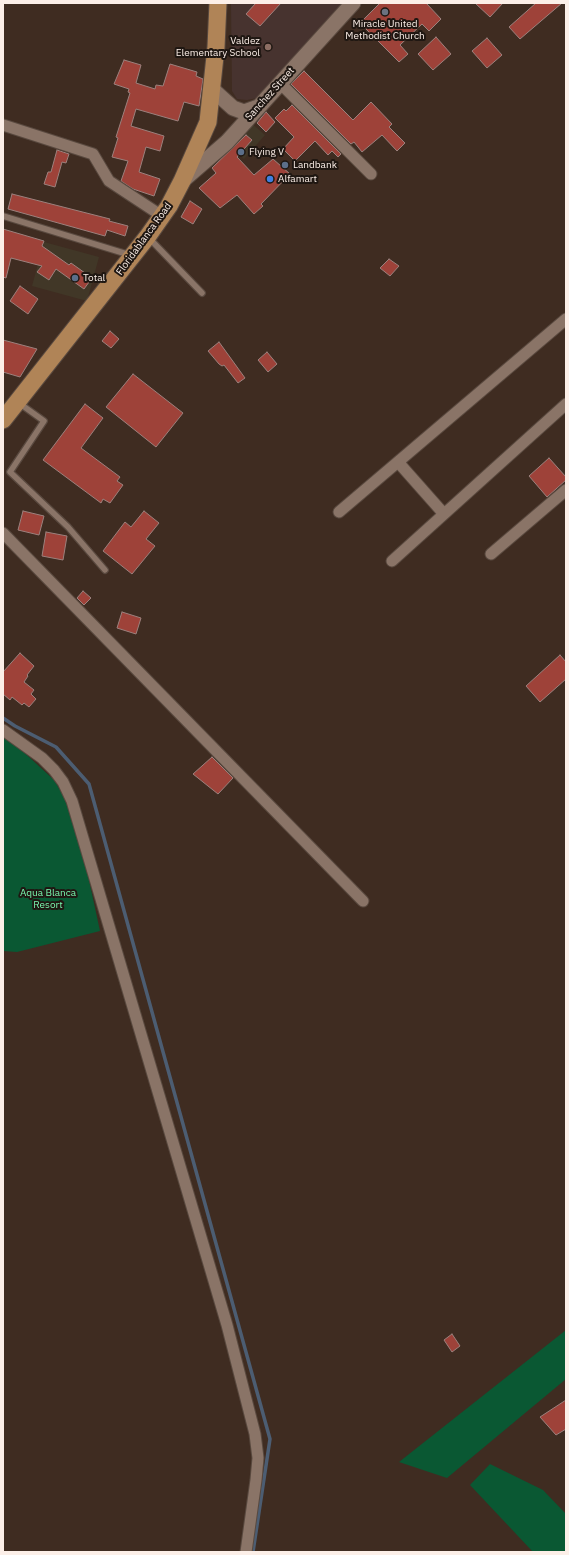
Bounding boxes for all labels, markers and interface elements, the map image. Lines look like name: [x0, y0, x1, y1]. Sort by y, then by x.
marker: Miracle United Methodist Church: [380, 7, 390, 17]
place label: Miracle United Methodist Church: [345, 18, 425, 42]
place label: Valdez Elementary School: [176, 35, 260, 58]
marker: Valdez Elementary School: [263, 42, 273, 52]
street label: Sanchez Street: [243, 65, 297, 123]
place label: Flying V: [249, 146, 284, 158]
marker: Flying V: [236, 147, 246, 157]
place label: Landbank: [293, 159, 337, 171]
marker: Landbank: [280, 160, 290, 170]
place label: Alfamart: [278, 173, 317, 185]
marker: Alfamart: [265, 174, 275, 184]
street label: Floridablanca Road: [114, 200, 174, 278]
place label: Total: [83, 272, 105, 284]
marker: Total: [70, 273, 80, 283]
park label: Aqua Blanca Resort: [20, 887, 76, 910]

